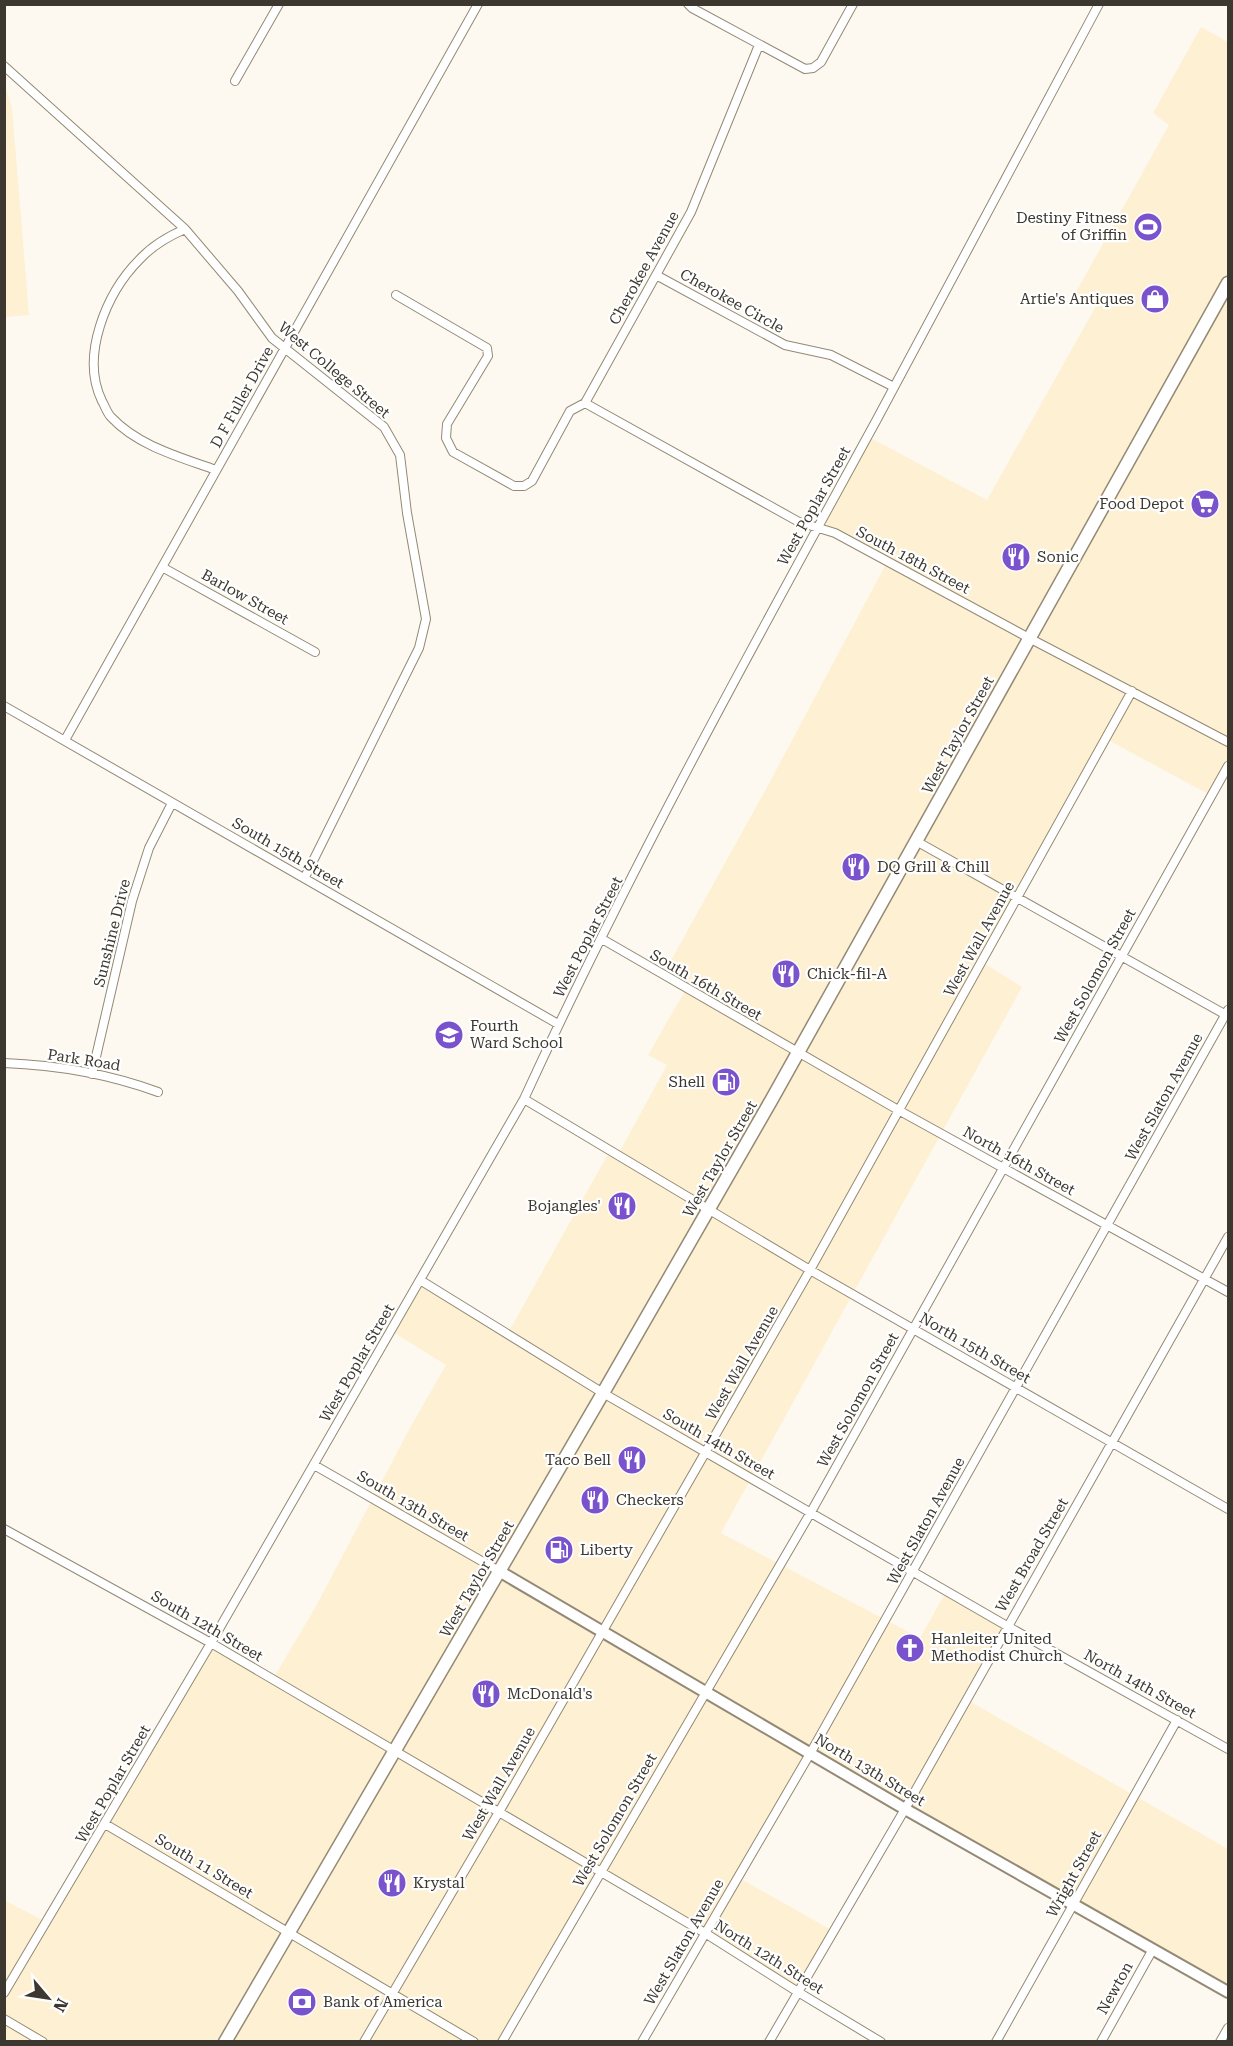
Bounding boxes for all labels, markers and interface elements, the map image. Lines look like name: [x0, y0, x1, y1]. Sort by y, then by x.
street label: Cherokee Avenue: [605, 208, 683, 328]
place label: Destiny Fitness of Griffin: [1016, 209, 1127, 244]
sports icon: Destiny Fitness of Griffin: [1132, 211, 1164, 243]
street label: Cherokee Circle: [677, 265, 787, 337]
shop icon: Artie's Antiques: [1139, 283, 1171, 315]
place label: Artie's Antiques: [1020, 290, 1134, 308]
street label: West College Street: [275, 318, 394, 422]
street label: D F Fuller Drive: [207, 343, 277, 451]
street label: West Poplar Street: [774, 443, 854, 569]
supermarket icon: Food Depot: [1189, 488, 1221, 520]
place label: Food Depot: [1099, 495, 1184, 513]
street label: South 18th Street: [853, 522, 973, 598]
restaurant icon: Sonic: [1000, 541, 1032, 573]
place label: Sonic: [1037, 548, 1079, 566]
street label: Barlow Street: [198, 566, 292, 629]
street label: West Taylor Street: [918, 673, 998, 797]
street label: South 15th Street: [229, 814, 347, 893]
restaurant icon: DQ Grill & Chill: [840, 851, 872, 883]
place label: DQ Grill & Chill: [877, 858, 990, 876]
street label: West Poplar Street: [550, 873, 626, 1001]
street label: Sunshine Drive: [90, 877, 134, 989]
street label: West Wall Avenue: [940, 878, 1018, 1000]
street label: West Solomon Street: [1050, 905, 1140, 1047]
street label: South 16th Street: [647, 946, 765, 1025]
restaurant icon: Chick-fil-A: [770, 958, 802, 990]
place label: Chick-fil-A: [807, 965, 888, 983]
place label: Fourth Ward School: [470, 1017, 563, 1052]
school or university icon: Fourth Ward School: [433, 1019, 465, 1051]
street label: West Slaton Avenue: [1121, 1030, 1207, 1164]
street label: Park Road: [46, 1045, 122, 1075]
fuel station icon: Shell: [710, 1066, 742, 1098]
place label: Shell: [669, 1073, 705, 1091]
street label: West Taylor Street: [679, 1097, 761, 1221]
street label: North 16th Street: [960, 1123, 1079, 1199]
restaurant icon: Bojangles': [606, 1190, 638, 1222]
place label: Bojangles': [528, 1197, 601, 1215]
street label: West Poplar Street: [316, 1300, 398, 1425]
street label: West Wall Avenue: [702, 1303, 782, 1423]
street label: North 15th Street: [916, 1309, 1034, 1387]
street label: West Solomon Street: [813, 1329, 903, 1471]
street label: South 14th Street: [660, 1405, 778, 1484]
restaurant icon: Taco Bell: [616, 1444, 648, 1476]
place label: Taco Bell: [545, 1451, 611, 1469]
street label: West Slaton Avenue: [883, 1454, 969, 1588]
street label: South 13th Street: [354, 1467, 472, 1546]
restaurant icon: Checkers: [579, 1484, 611, 1516]
place label: Checkers: [616, 1491, 684, 1509]
street label: West Broad Street: [992, 1494, 1072, 1615]
street label: West Taylor Street: [436, 1517, 518, 1641]
fuel station icon: Liberty: [543, 1534, 575, 1566]
place label: Liberty: [580, 1541, 633, 1559]
street label: South 12th Street: [148, 1587, 266, 1666]
place label: Hanleiter United Methodist Church: [931, 1630, 1063, 1665]
church icon: Hanleiter United Methodist Church: [894, 1632, 926, 1664]
street label: North 14th Street: [1081, 1646, 1200, 1722]
restaurant icon: McDonald's: [470, 1678, 502, 1710]
place label: McDonald's: [507, 1685, 593, 1703]
street label: West Poplar Street: [72, 1721, 154, 1846]
street label: West Wall Avenue: [459, 1724, 539, 1844]
street label: North 13th Street: [812, 1730, 929, 1810]
street label: West Solomon Street: [569, 1750, 661, 1890]
street label: Wright Street: [1043, 1827, 1105, 1921]
street label: South 11 Street: [152, 1830, 256, 1902]
restaurant icon: Krystal: [376, 1867, 408, 1899]
place label: Krystal: [413, 1874, 465, 1892]
street label: West Slaton Avenue: [640, 1875, 728, 2009]
street label: North 12th Street: [711, 1916, 827, 1998]
street label: Newton: [1093, 1958, 1137, 2017]
north arrow: [18, 1968, 78, 2028]
bank icon: Bank of America: [286, 1986, 318, 2018]
place label: Bank of America: [323, 1993, 442, 2011]
text: N: [49, 1995, 72, 2015]

